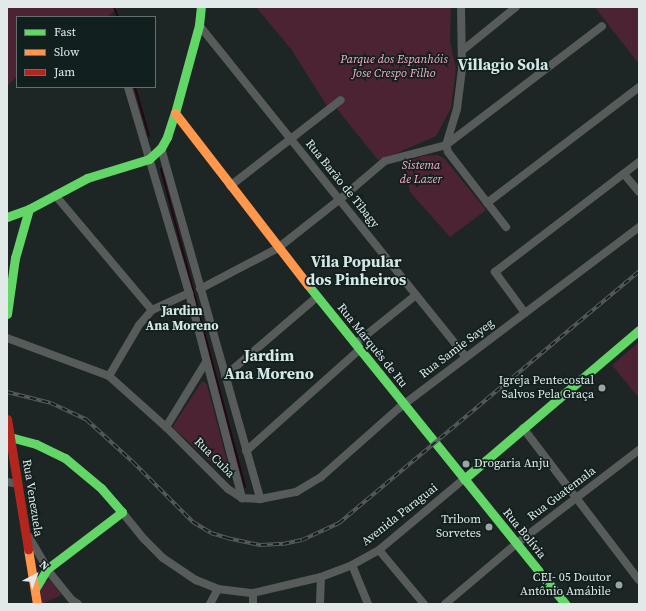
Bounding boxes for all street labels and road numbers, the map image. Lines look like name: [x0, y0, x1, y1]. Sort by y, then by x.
street label: Rua Barão de Tibagy: [302, 137, 382, 231]
street label: Rua Marquês de Itu: [334, 301, 410, 391]
street label: Rua Samie Sayeg: [417, 316, 497, 382]
street label: Rua Cuba: [191, 435, 237, 481]
street label: Rua Venezuela: [19, 458, 45, 538]
street label: Rua Guatemala: [525, 464, 599, 524]
street label: Avenida Paraguai: [359, 481, 441, 549]
street label: Rua Bolívia: [499, 506, 549, 562]

